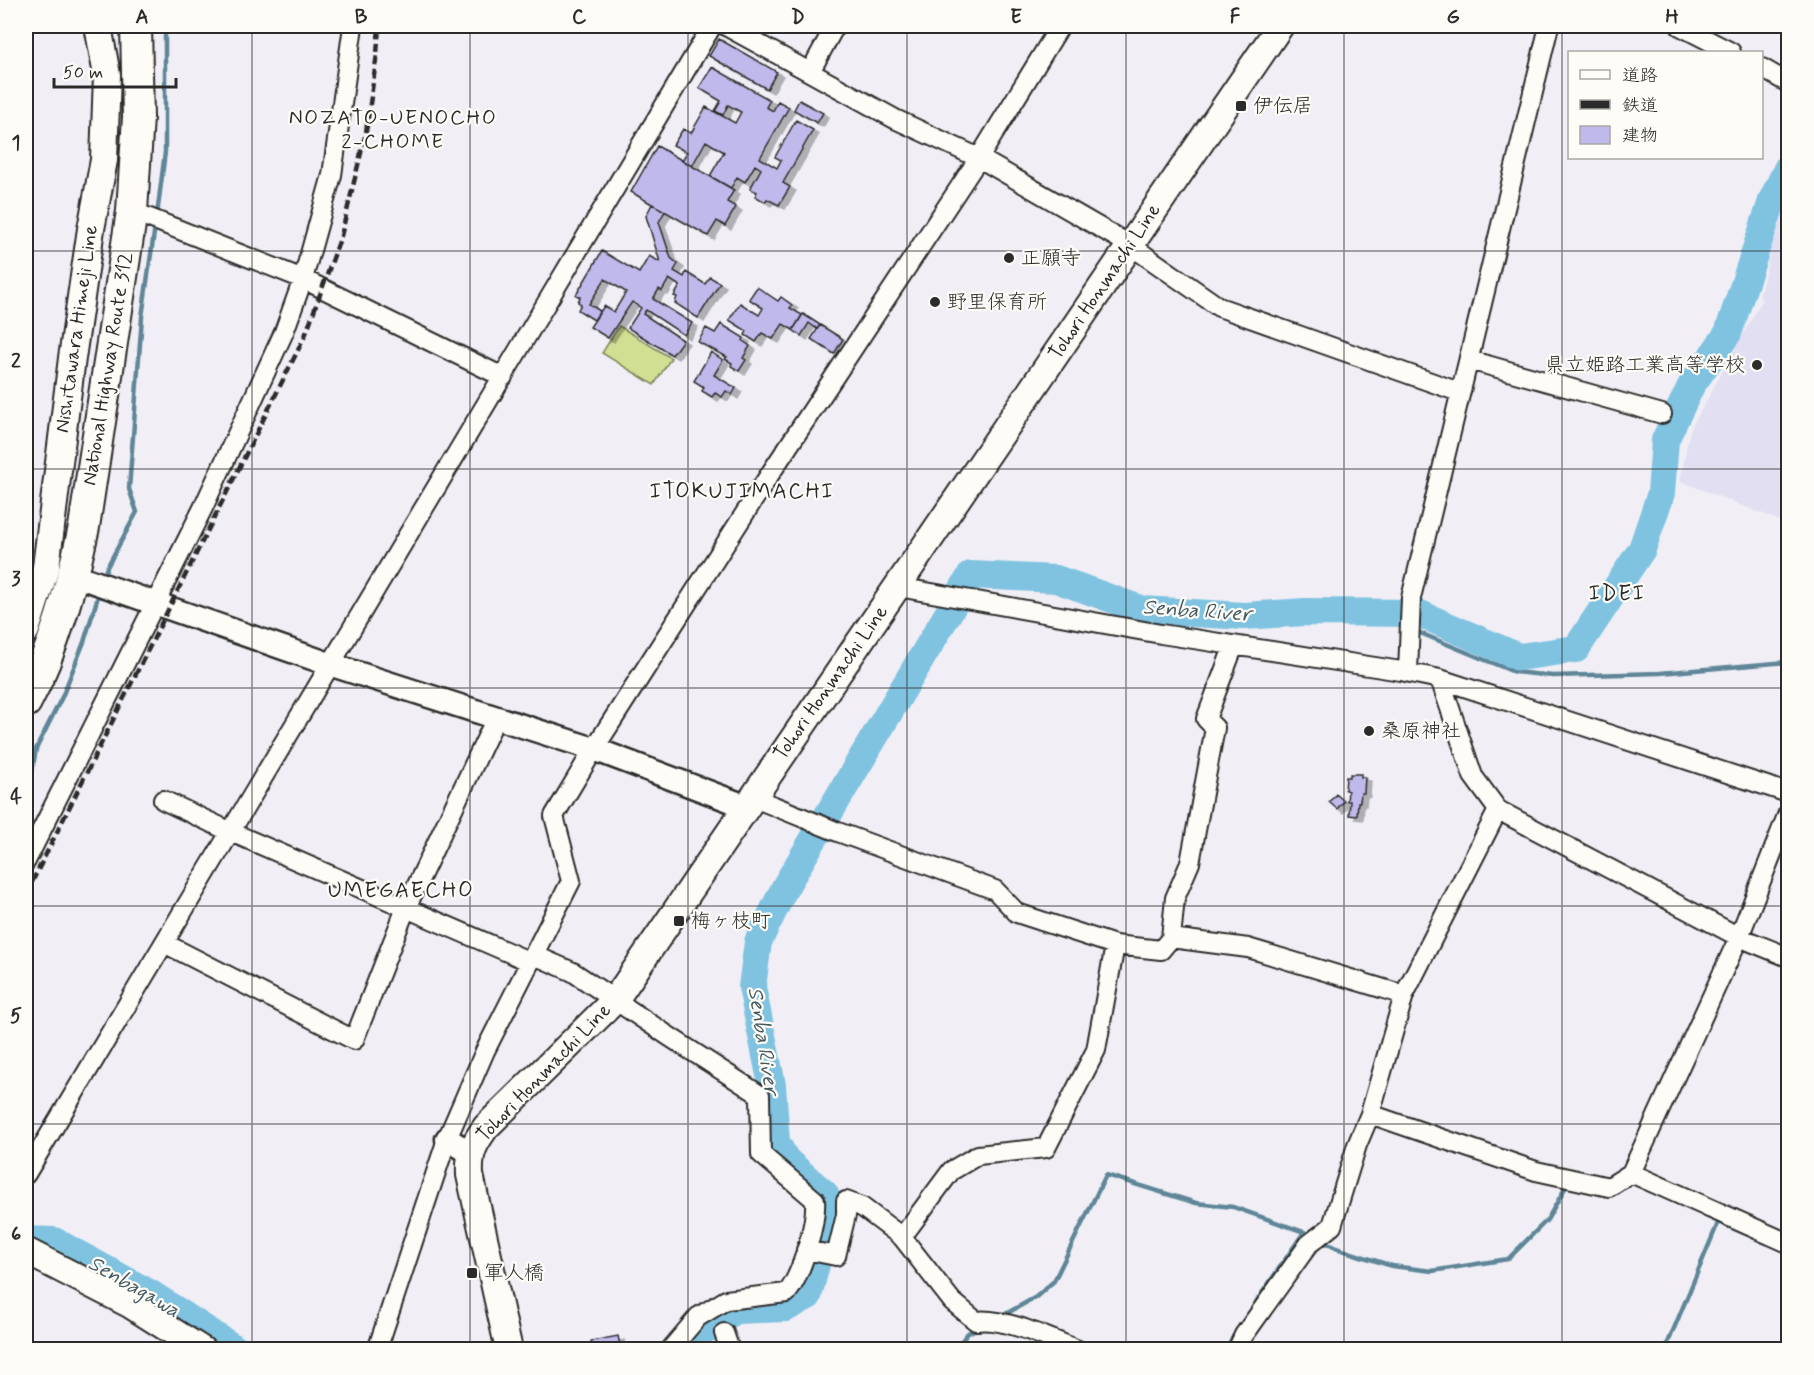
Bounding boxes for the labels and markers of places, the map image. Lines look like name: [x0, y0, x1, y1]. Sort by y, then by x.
place label: 伊伝居: [1253, 93, 1313, 120]
marker: 伊伝居: [1234, 99, 1248, 113]
place label: 正願寺: [1021, 245, 1081, 272]
marker: 正願寺: [1002, 251, 1016, 265]
place label: 野里保育所: [947, 289, 1047, 316]
marker: 野里保育所: [928, 295, 942, 309]
place label: 県立姫路工業高等学校: [1545, 352, 1745, 379]
marker: 県立姫路工業高等学校: [1750, 358, 1764, 372]
place label: 桑原神社: [1381, 718, 1461, 745]
marker: 桑原神社: [1362, 724, 1376, 738]
place label: 梅ヶ枝町: [691, 908, 771, 935]
marker: 梅ヶ枝町: [672, 914, 686, 928]
place label: 軍人橋: [484, 1260, 544, 1287]
marker: 軍人橋: [465, 1266, 479, 1280]

